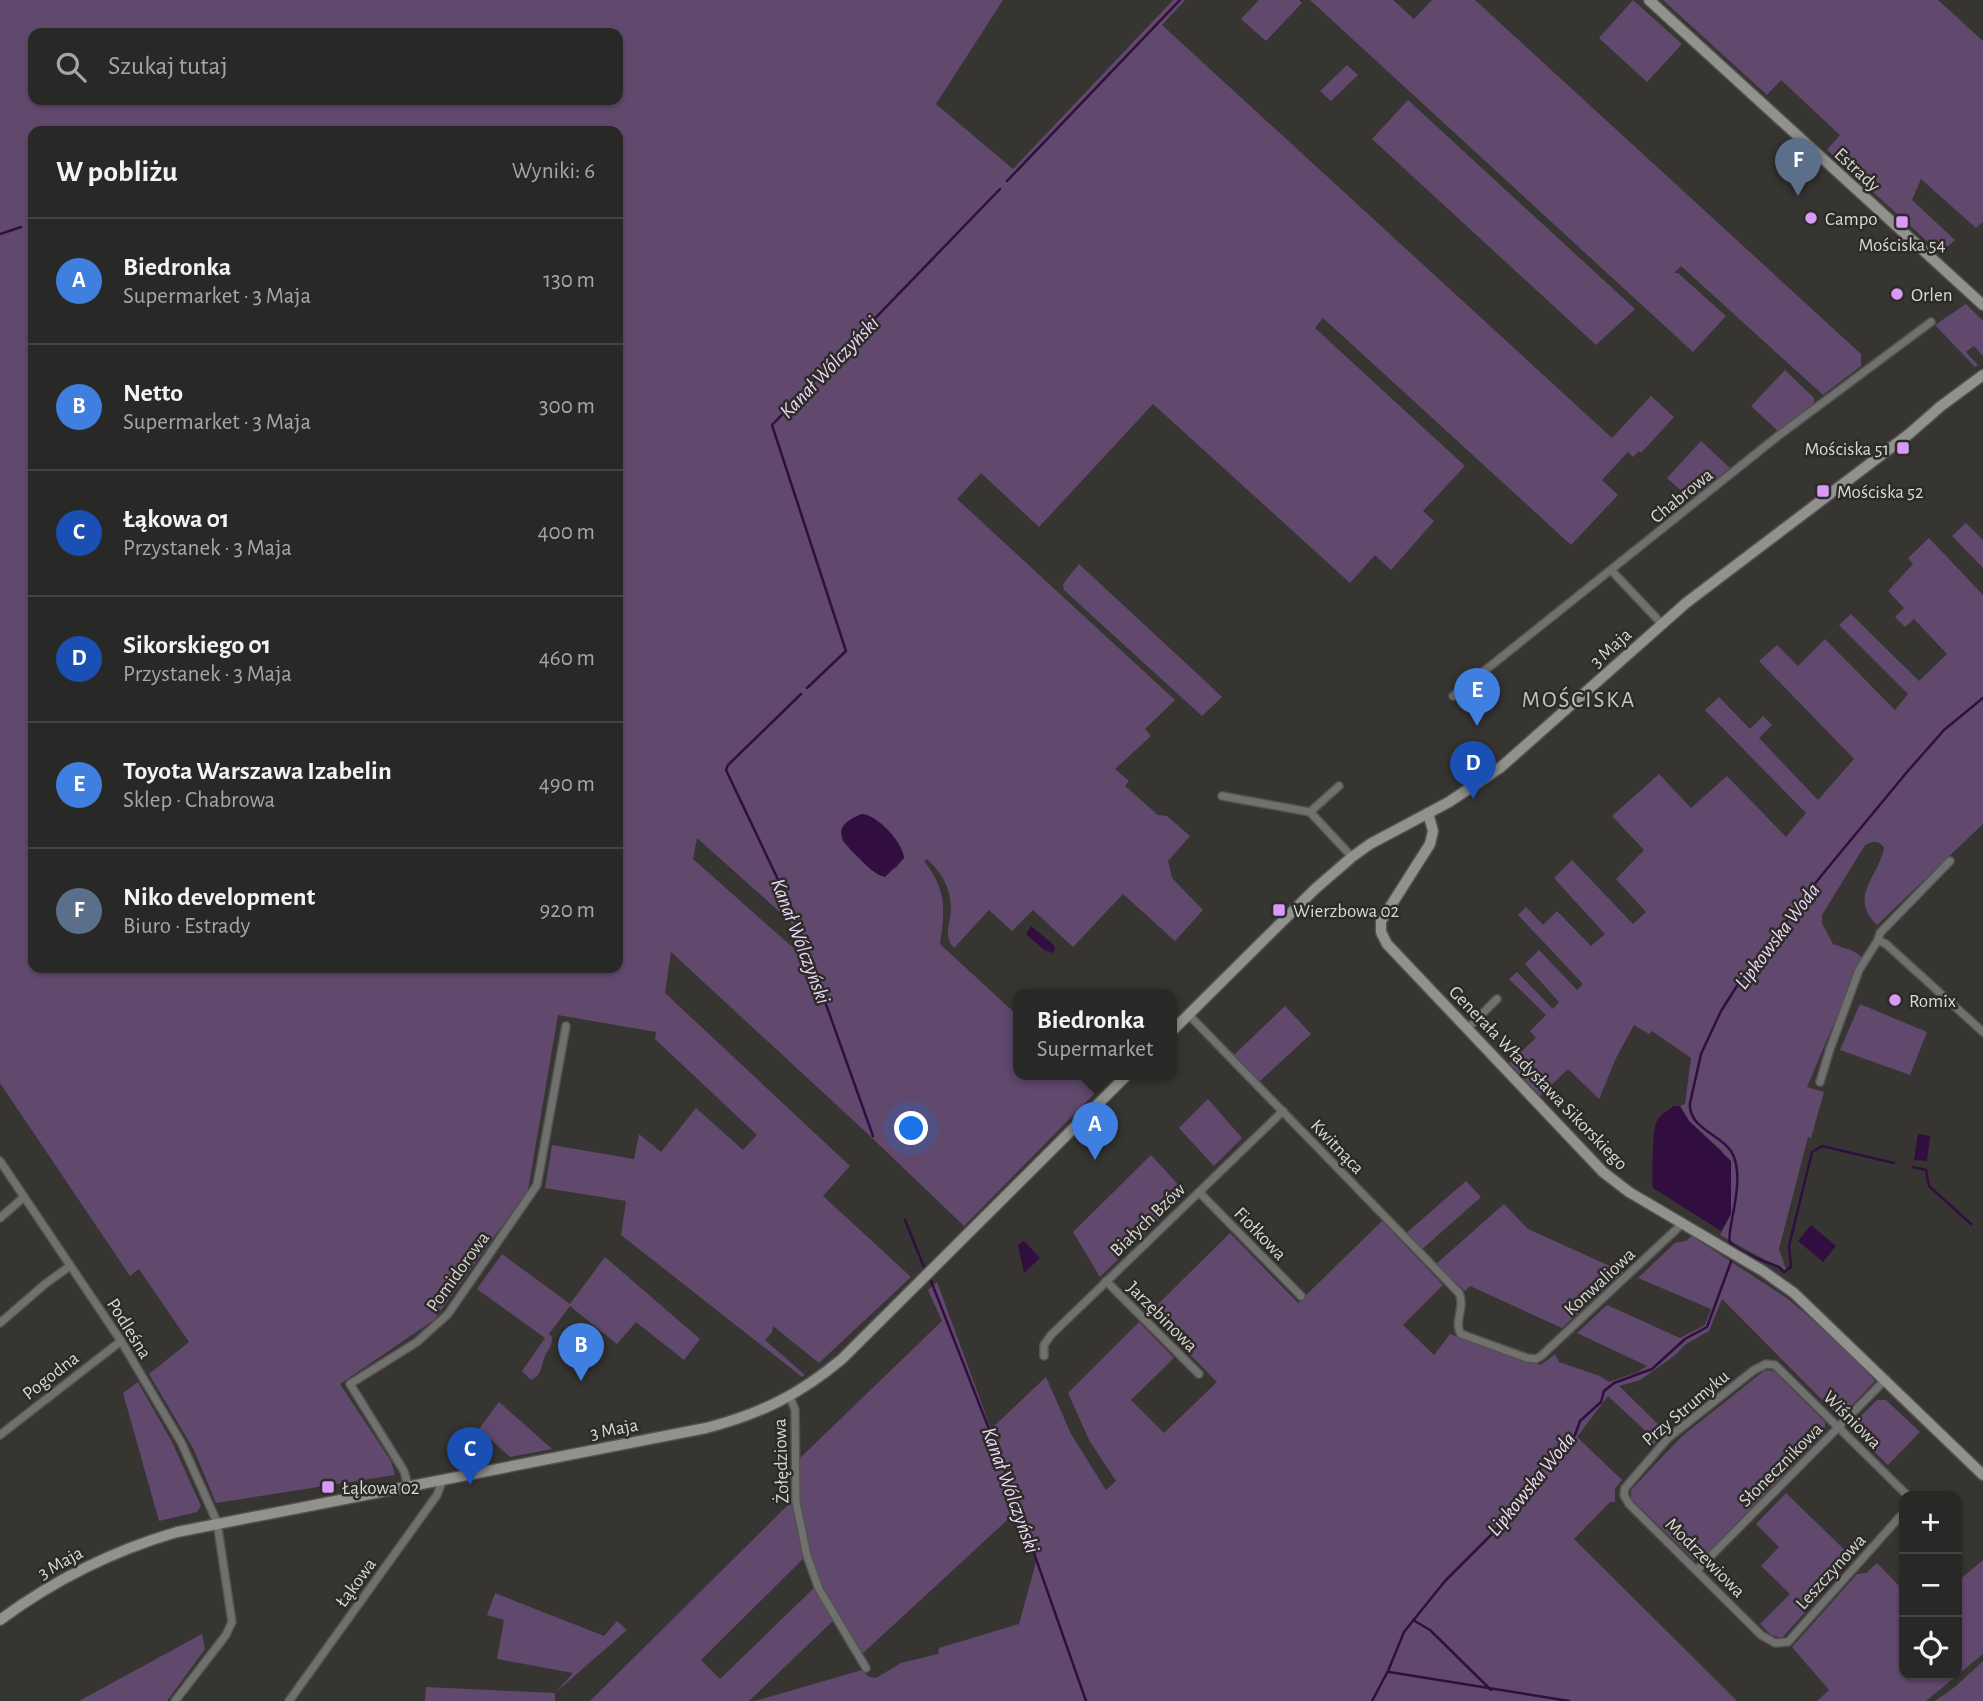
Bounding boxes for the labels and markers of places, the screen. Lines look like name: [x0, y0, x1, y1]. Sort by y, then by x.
pin: F: [1775, 138, 1821, 196]
marker: Campo: [1803, 210, 1819, 226]
place label: Campo: [1825, 210, 1878, 229]
marker: Mościska 54: [1894, 214, 1910, 230]
place label: Mościska 54: [1858, 236, 1946, 255]
marker: Orlen: [1889, 286, 1905, 302]
place label: Orlen: [1911, 286, 1952, 305]
place label: Mościska 51: [1804, 440, 1889, 459]
marker: Mościska 51: [1895, 440, 1911, 456]
marker: Mościska 52: [1815, 483, 1831, 499]
place label: Mościska 52: [1837, 483, 1924, 502]
pin: E: [1454, 668, 1500, 726]
pin: D: [1450, 741, 1496, 799]
marker: Wierzbowa 02: [1271, 902, 1287, 918]
place label: Wierzbowa 02: [1293, 902, 1400, 921]
marker: Romix: [1887, 992, 1903, 1008]
place label: Romix: [1909, 992, 1956, 1011]
pin: A: [1072, 1102, 1118, 1160]
pin: B: [558, 1323, 604, 1381]
pin: C: [447, 1427, 493, 1485]
marker: Łąkowa 02: [320, 1479, 336, 1495]
place label: Łąkowa 02: [342, 1479, 420, 1498]

